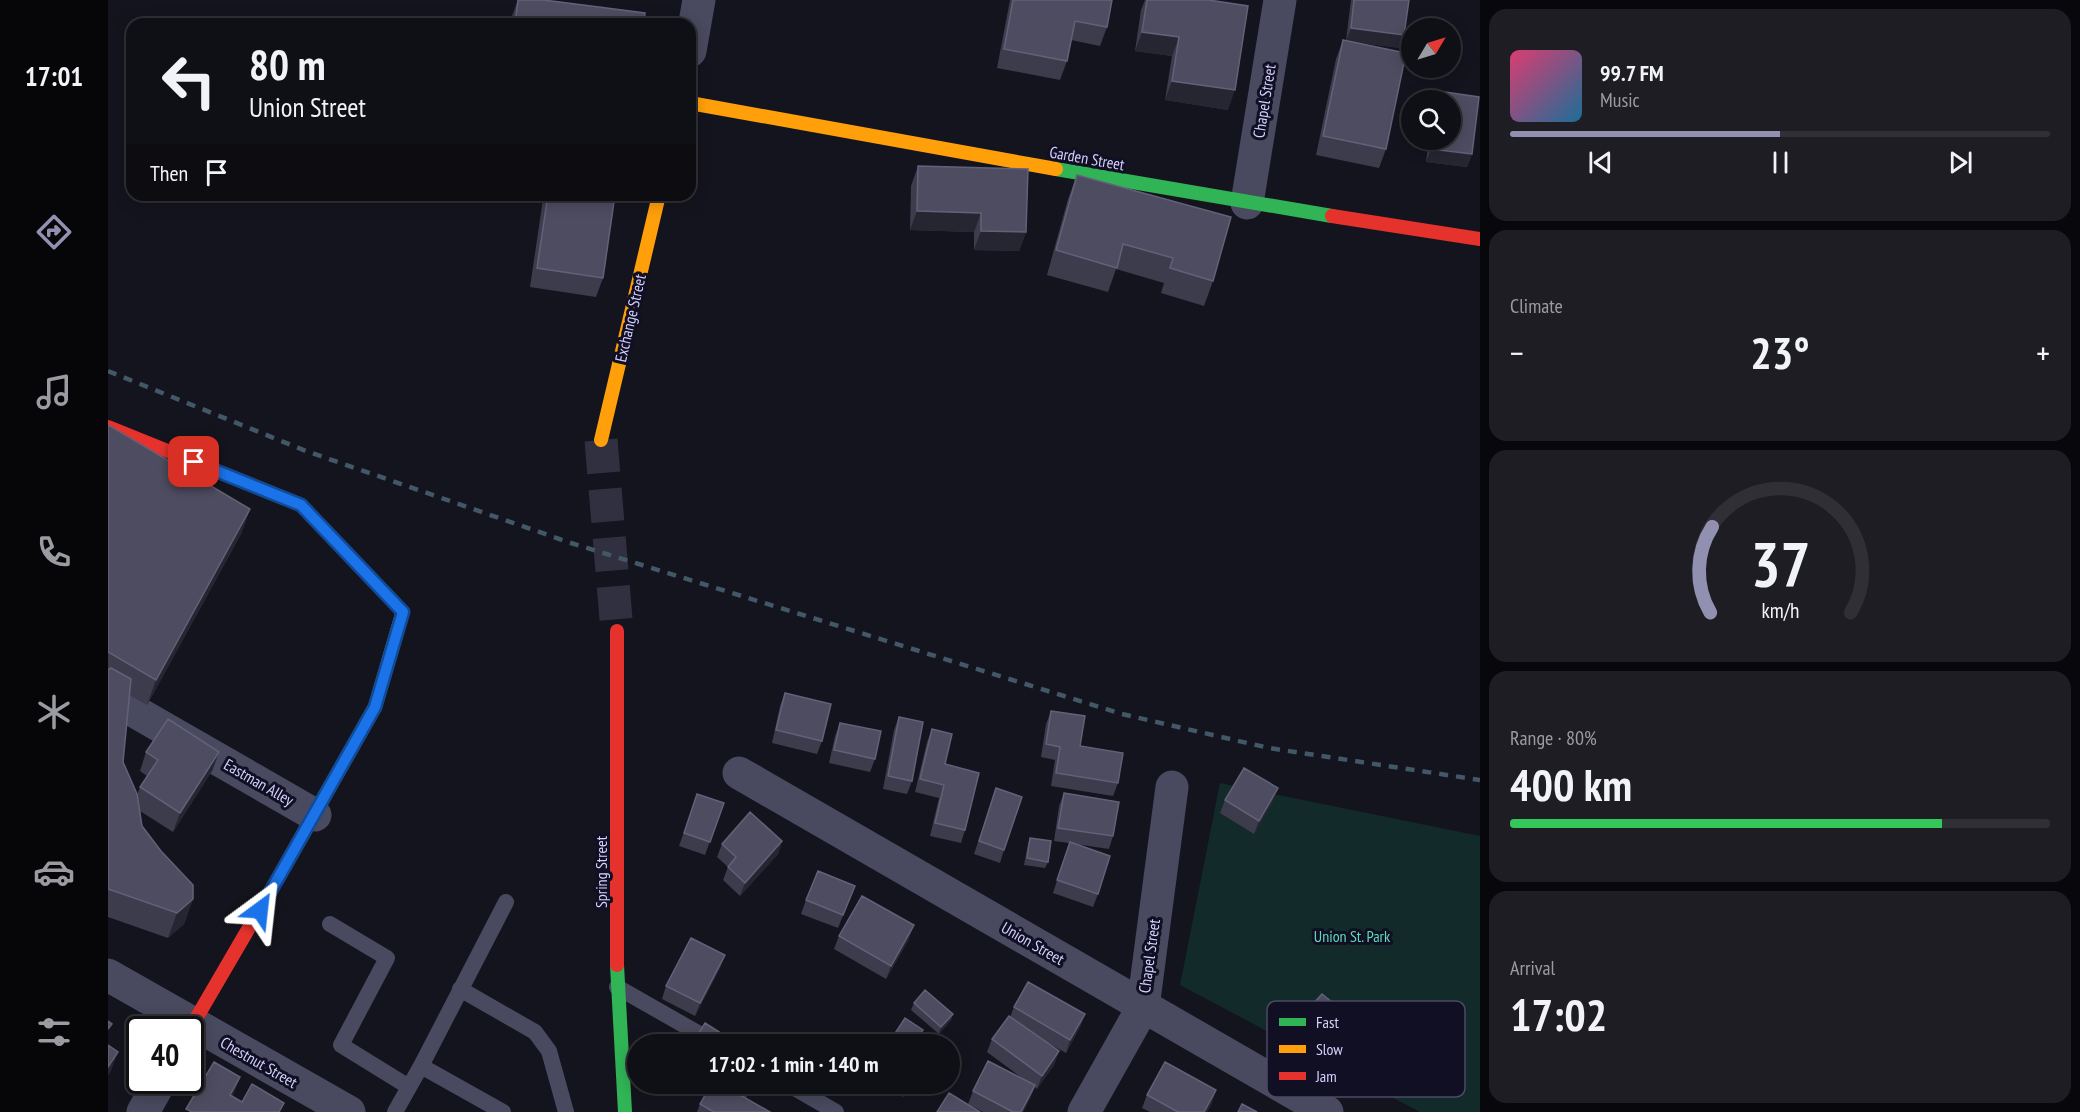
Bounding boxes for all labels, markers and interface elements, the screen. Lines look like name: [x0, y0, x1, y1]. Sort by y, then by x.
north arrow: [1401, 18, 1461, 78]
map controls: [1401, 18, 1461, 150]
text: 80 m: [249, 37, 326, 92]
icon: left: [150, 42, 228, 120]
text: 17:01: [25, 59, 83, 93]
text: 99.7 FM: [1600, 59, 1664, 87]
street label: Chapel Street: [1248, 62, 1280, 139]
text: Music: [1600, 87, 1640, 113]
text: Union Street: [249, 90, 366, 124]
button: search: [1401, 90, 1461, 150]
street label: Garden Street: [1048, 142, 1127, 175]
icon: previous: [1584, 146, 1617, 179]
icon: pause: [1764, 146, 1797, 179]
icon: next: [1944, 146, 1977, 179]
icon: arrive: [200, 156, 233, 189]
text: Then: [150, 159, 188, 187]
icon: directions: [33, 211, 75, 253]
street label: Exchange Street: [610, 272, 650, 364]
text: Climate: [1510, 293, 1563, 319]
text: 23°: [1750, 323, 1810, 381]
text: −: [1510, 331, 1524, 374]
text: +: [2036, 331, 2050, 374]
icon: music: [33, 371, 75, 413]
pin: [168, 436, 219, 487]
icon: arrive: [177, 445, 210, 478]
text: 37: [1750, 523, 1810, 604]
icon: phone: [33, 531, 75, 573]
text: km/h: [1761, 596, 1799, 624]
icon: climate: [33, 691, 75, 733]
text: Range · 80%: [1510, 725, 1597, 751]
street label: Eastman Alley: [221, 754, 297, 810]
text: 400 km: [1510, 755, 1632, 813]
street label: Spring Street: [591, 835, 611, 908]
icon: car: [33, 851, 75, 893]
position arrow: [228, 878, 292, 942]
street label: Union Street: [998, 917, 1069, 969]
street label: Chapel Street: [1134, 917, 1164, 994]
park label: Union St. Park: [1314, 926, 1391, 946]
text: Arrival: [1510, 955, 1555, 981]
text: 17:02: [1510, 985, 1607, 1043]
legend: [1267, 1001, 1465, 1097]
icon: filters: [33, 1011, 75, 1053]
text: Fast: [1316, 1012, 1339, 1032]
speed limit sign: 40: [126, 1016, 204, 1094]
street label: Chestnut Street: [217, 1032, 302, 1092]
text: Slow: [1316, 1039, 1343, 1059]
text: 17:02 · 1 min · 140 m: [708, 1050, 879, 1078]
text: Jam: [1315, 1066, 1337, 1086]

